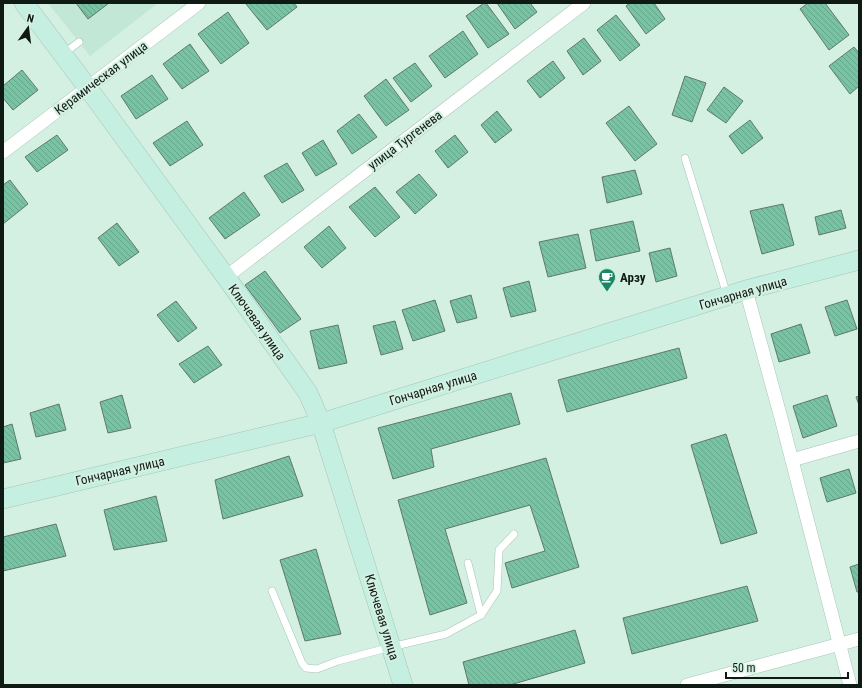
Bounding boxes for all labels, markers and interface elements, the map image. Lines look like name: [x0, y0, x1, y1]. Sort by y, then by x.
north arrow: [8, 8, 48, 48]
text: N: [25, 12, 35, 26]
street label: Керамическая улица: [52, 38, 150, 118]
street label: улица Тургенева: [365, 107, 445, 173]
cafe icon: Арзу: [597, 267, 617, 292]
place label: Арзу: [620, 270, 646, 285]
street label: Гончарная улица: [697, 273, 789, 313]
street label: Ключевая улица: [225, 281, 289, 363]
street label: Гончарная улица: [387, 368, 479, 408]
street label: Гончарная улица: [74, 453, 166, 489]
street label: Ключевая улица: [362, 572, 402, 662]
scale bar: [726, 654, 848, 680]
text: 50 m: [732, 661, 756, 675]

